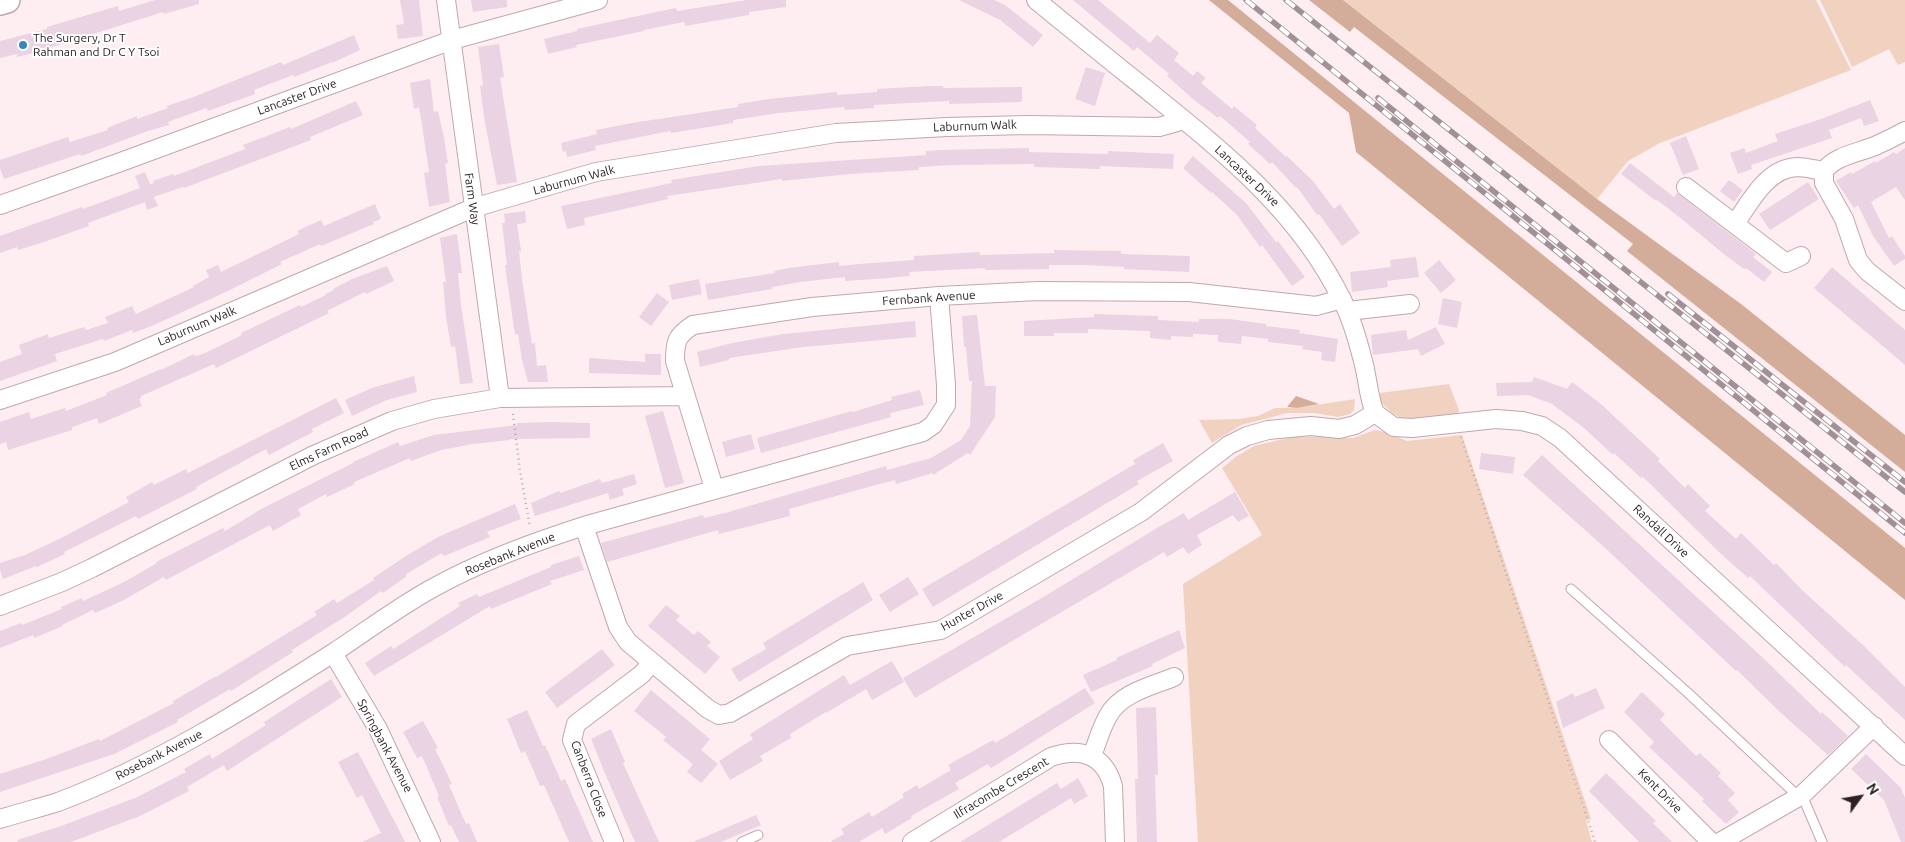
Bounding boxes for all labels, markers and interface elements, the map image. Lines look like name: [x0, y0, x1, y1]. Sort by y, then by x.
place label: The Surgery, Dr T Rahman and Dr C Y Tsoi: [33, 31, 159, 59]
marker: The Surgery, Dr T Rahman and Dr C Y Tsoi: [17, 39, 29, 51]
street label: Lancaster Drive: [256, 76, 338, 118]
street label: Laburnum Walk: [933, 117, 1017, 135]
street label: Lancaster Drive: [1212, 142, 1282, 210]
street label: Laburnum Walk: [532, 162, 616, 198]
street label: Farm Way: [461, 172, 483, 226]
street label: Fernbank Avenue: [882, 288, 976, 308]
street label: Laburnum Walk: [156, 303, 238, 349]
street label: Elms Farm Road: [287, 424, 371, 474]
street label: Randall Drive: [1630, 502, 1692, 560]
street label: Rosebank Avenue: [463, 529, 557, 579]
street label: Hunter Drive: [938, 588, 1006, 634]
street label: Springbank Avenue: [354, 697, 416, 795]
street label: Rosebank Avenue: [113, 727, 205, 783]
street label: Canberra Close: [568, 738, 610, 820]
street label: Ilfracombe Crescent: [951, 754, 1051, 822]
street label: Kent Drive: [1635, 766, 1685, 816]
north arrow: [1835, 772, 1885, 822]
text: N: [1863, 780, 1882, 798]

